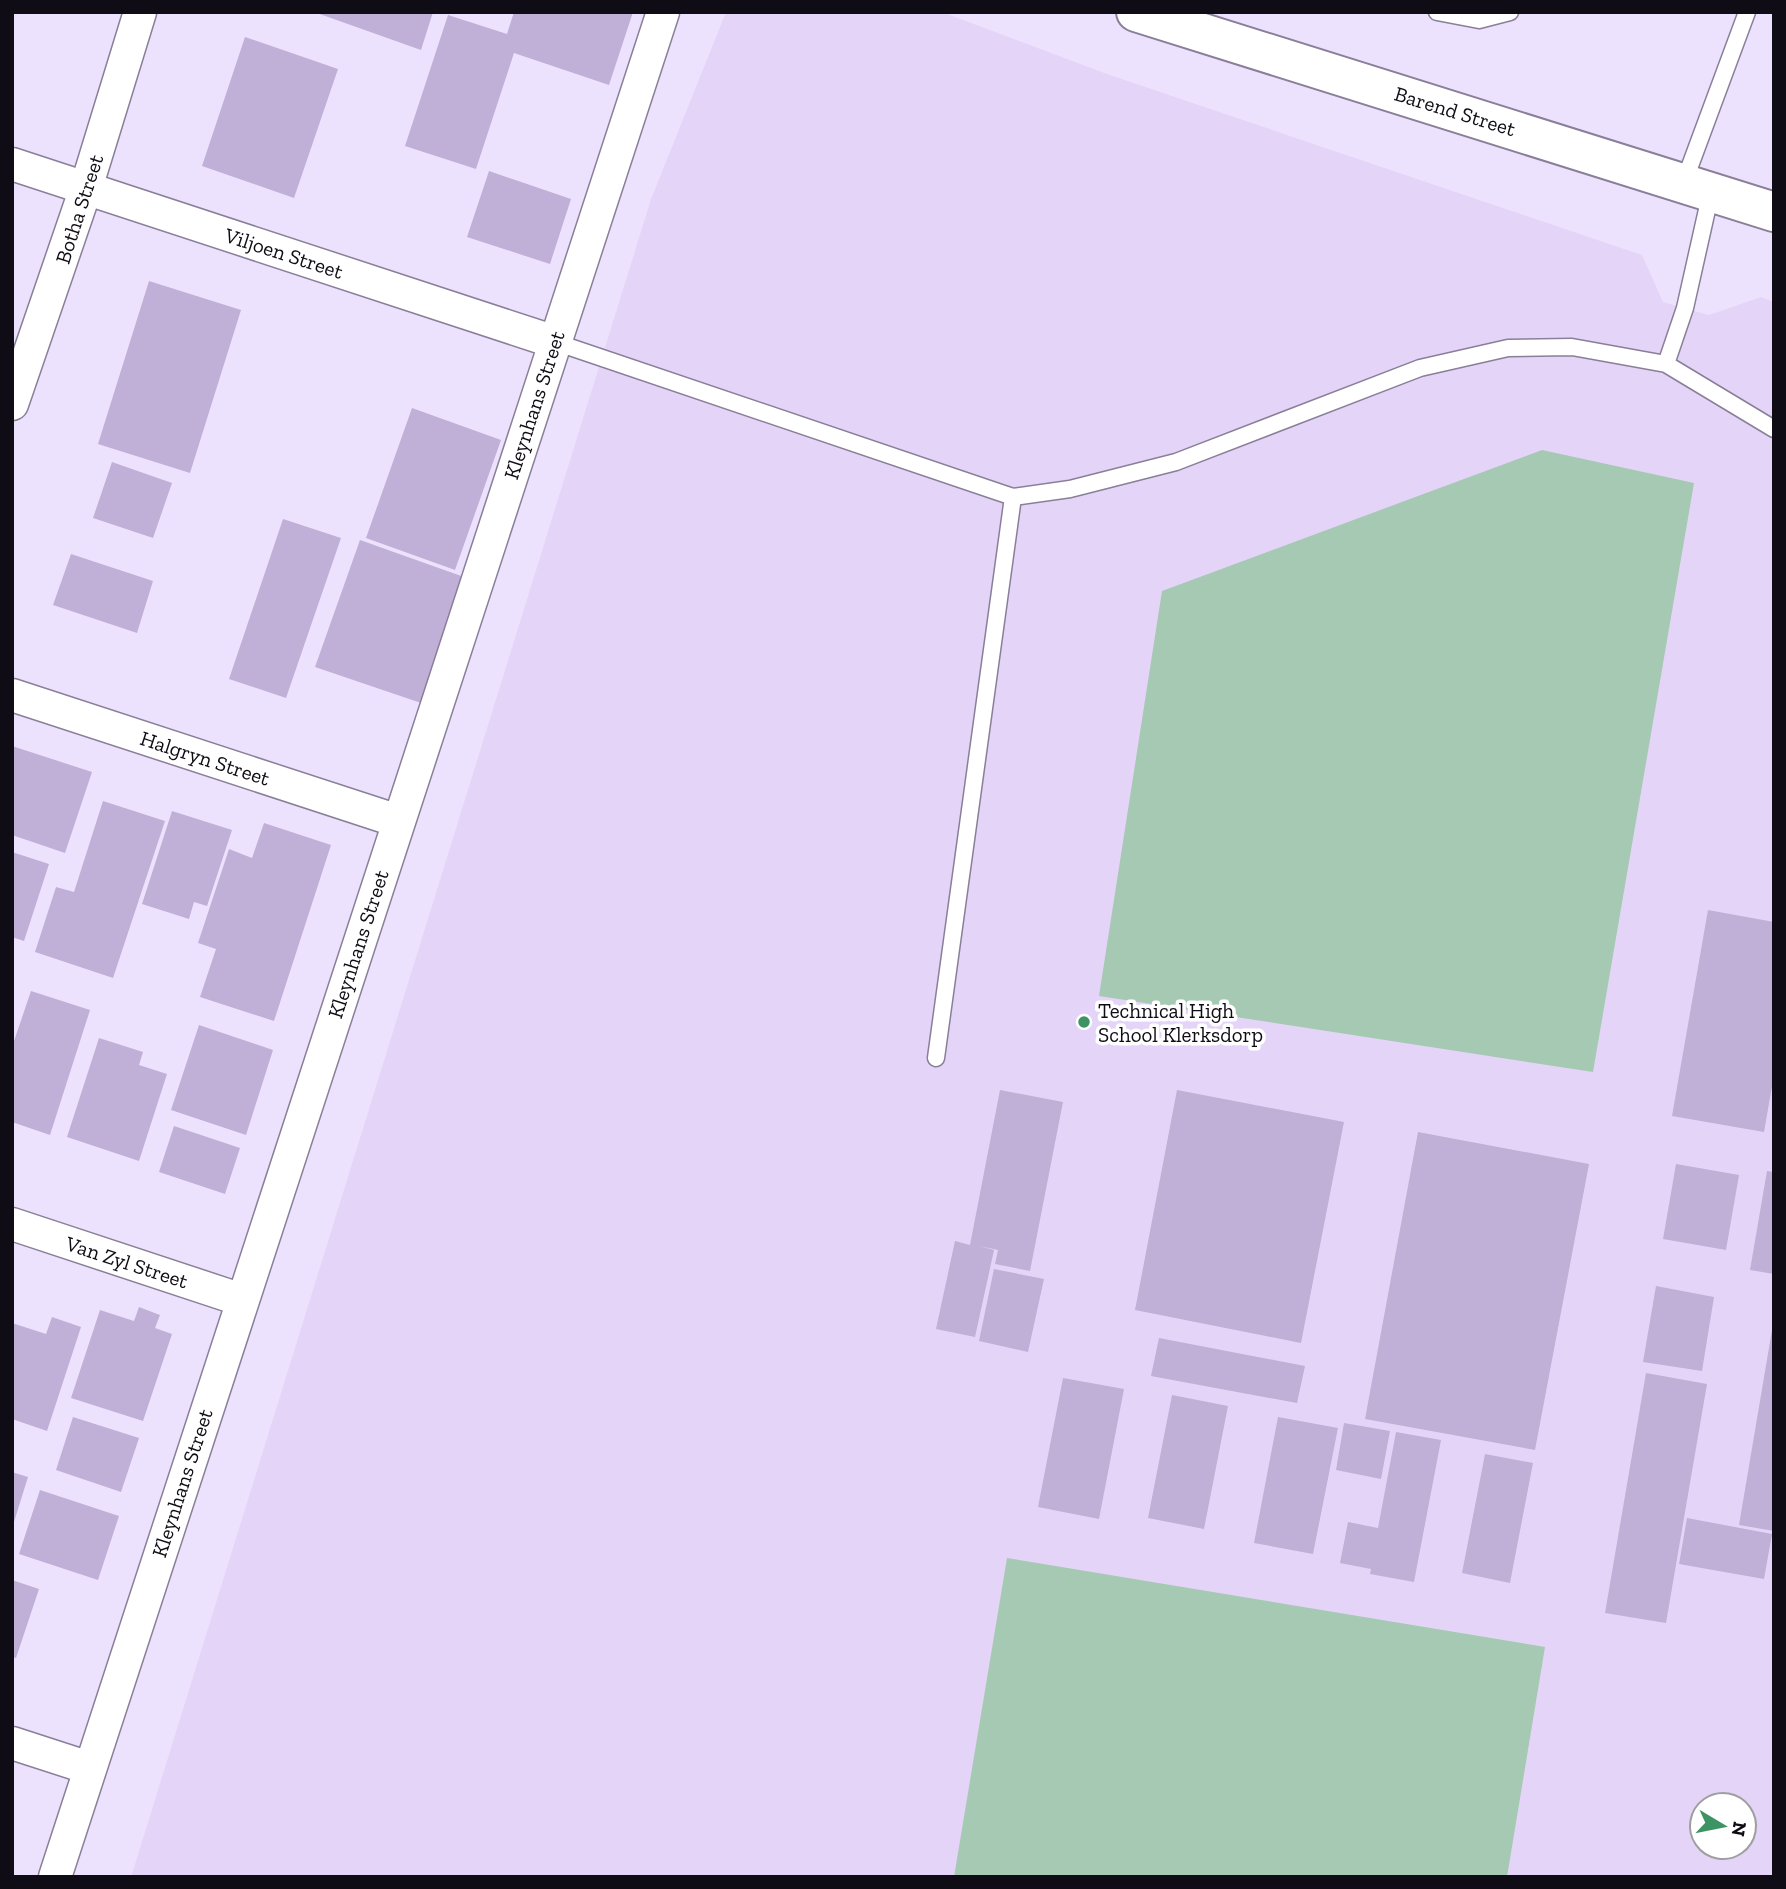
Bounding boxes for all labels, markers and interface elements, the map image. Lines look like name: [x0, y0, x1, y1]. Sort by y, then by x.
street label: Barend Street: [1391, 81, 1519, 141]
street label: Botha Street: [50, 151, 108, 267]
street label: Viljoen Street: [221, 222, 346, 285]
street label: Kleynhans Street: [498, 327, 570, 482]
street label: Halgryn Street: [137, 725, 273, 791]
street label: Kleynhans Street: [322, 866, 394, 1021]
place label: Technical High School Klerksdorp: [1098, 998, 1263, 1047]
marker: Technical High School Klerksdorp: [1076, 1014, 1092, 1030]
street label: Van Zyl Street: [62, 1230, 191, 1294]
street label: Kleynhans Street: [146, 1405, 218, 1560]
north arrow: [1688, 1791, 1758, 1861]
text: N: [1727, 1820, 1752, 1838]

